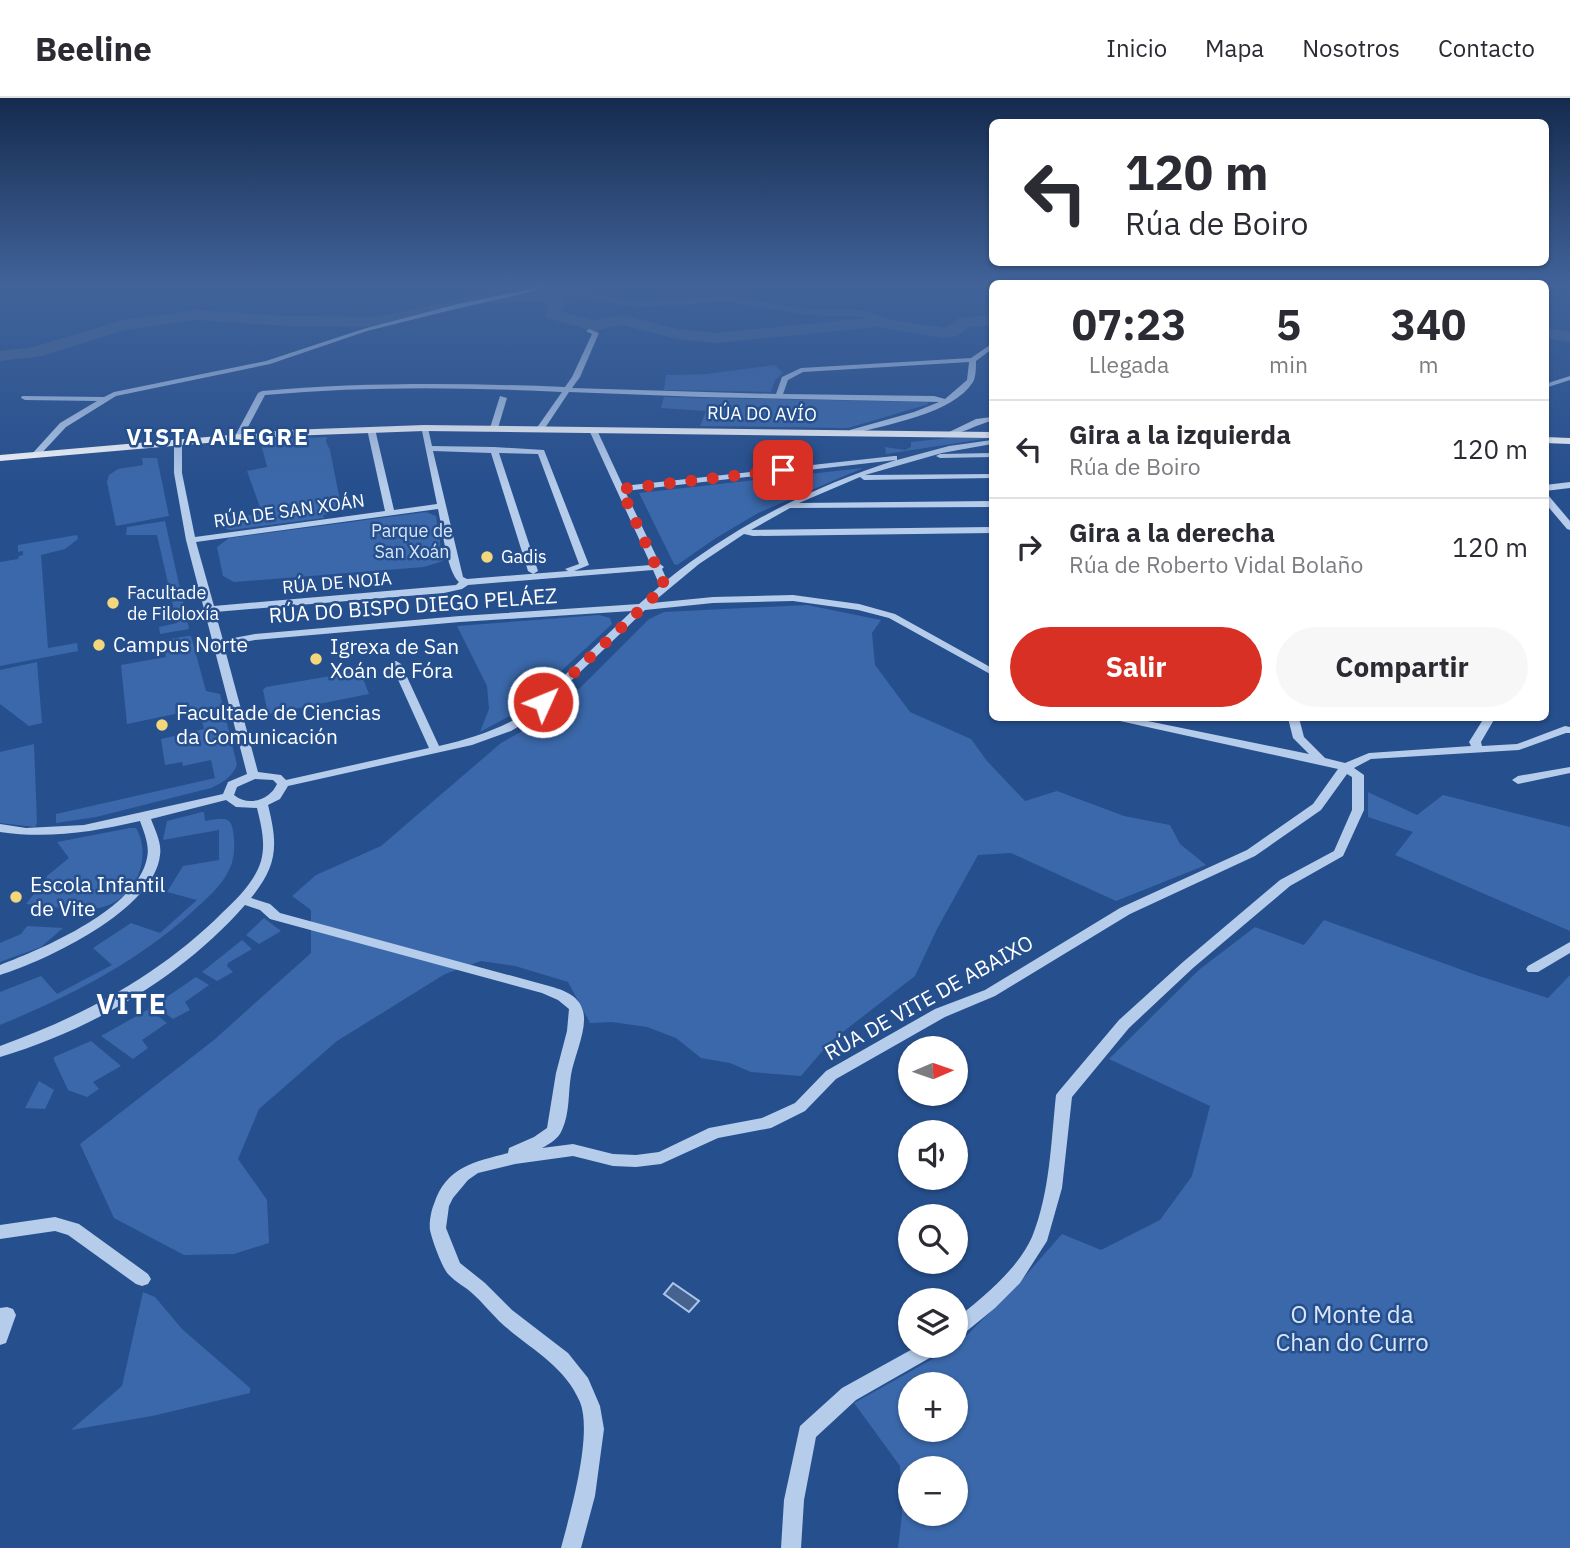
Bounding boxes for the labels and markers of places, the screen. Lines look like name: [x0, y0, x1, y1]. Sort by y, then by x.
pin: [753, 440, 813, 500]
place label: Gadis: [501, 545, 547, 568]
marker: Gadis: [479, 549, 495, 565]
place label: Facultade de Filoloxía: [127, 581, 219, 625]
marker: Facultade de Filoloxía: [105, 595, 121, 611]
place label: Campus Norte: [113, 630, 248, 658]
place label: Igrexa de San Xoán de Fóra: [330, 632, 459, 684]
marker: Campus Norte: [91, 637, 107, 653]
marker: Igrexa de San Xoán de Fóra: [308, 651, 324, 667]
place label: Facultade de Ciencias da Comunicación: [176, 698, 381, 750]
marker: Facultade de Ciencias da Comunicación: [154, 717, 170, 733]
place label: Escola Infantil de Vite: [30, 870, 165, 922]
marker: Escola Infantil de Vite: [8, 889, 24, 905]

